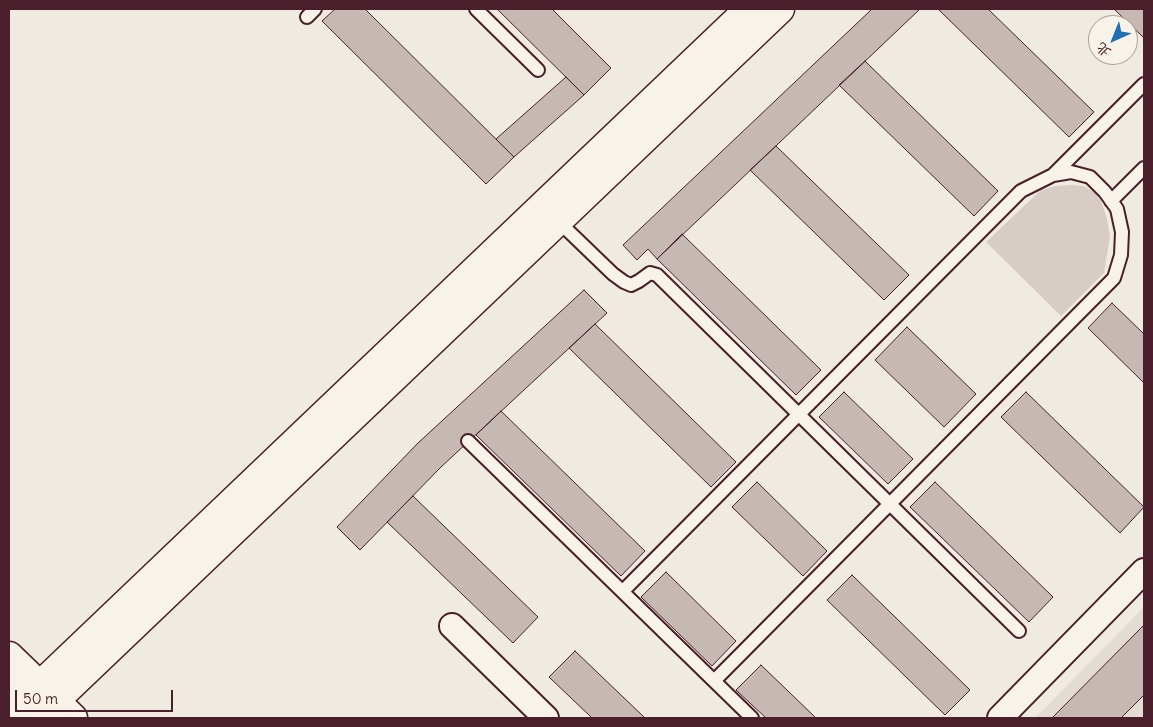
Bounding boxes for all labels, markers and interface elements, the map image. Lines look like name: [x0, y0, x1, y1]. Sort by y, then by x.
north arrow: [1088, 15, 1138, 65]
text: 北: [1092, 39, 1115, 61]
scale bar: [18, 680, 175, 712]
text: 50 m: [23, 689, 58, 708]

